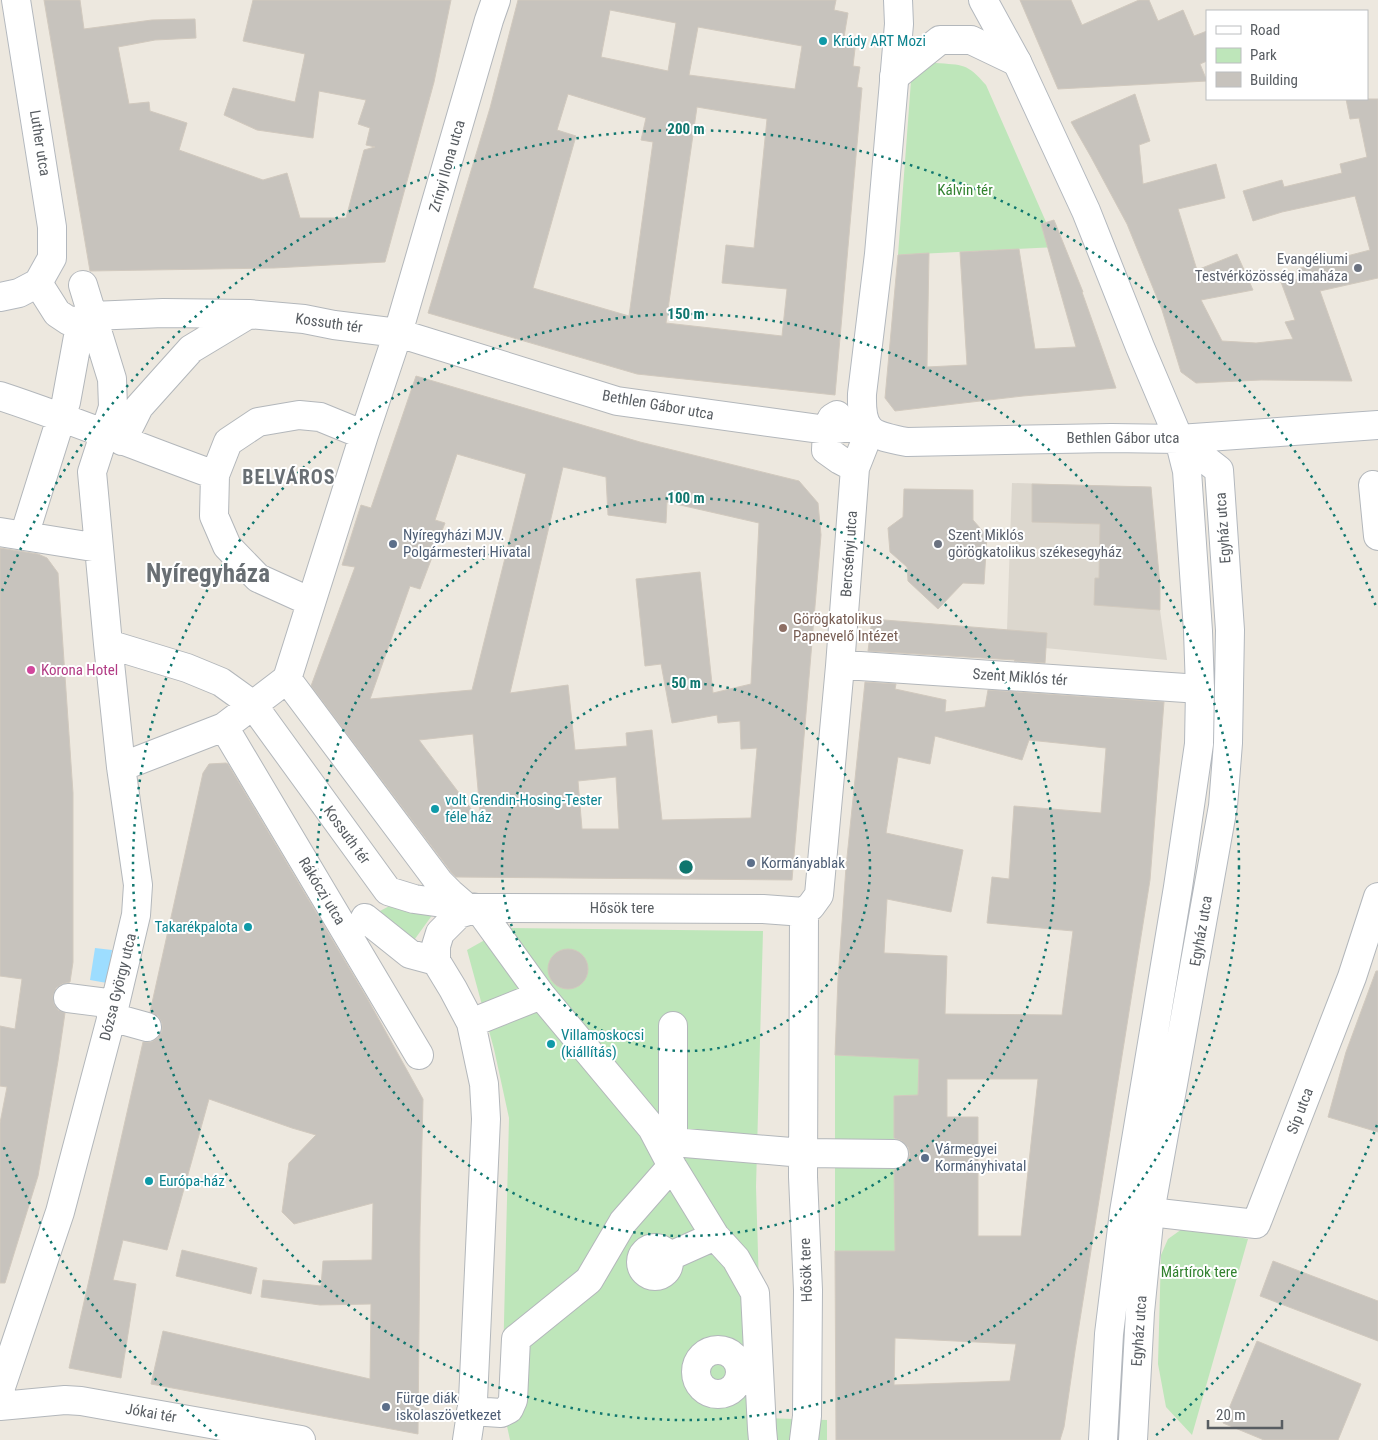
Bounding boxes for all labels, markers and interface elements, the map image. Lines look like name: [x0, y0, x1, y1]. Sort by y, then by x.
legend: [1206, 10, 1368, 100]
text: Road: [1250, 21, 1280, 39]
place label: Krúdy ART Mozi: [833, 32, 926, 50]
marker: Krúdy ART Mozi: [817, 35, 829, 47]
text: Park: [1250, 46, 1277, 64]
text: Building: [1250, 71, 1298, 89]
street label: Luther utca: [26, 109, 54, 177]
street label: Zrínyi Ilona utca: [425, 118, 469, 214]
text: 200 m: [667, 120, 705, 138]
park label: Kálvin tér: [937, 181, 993, 199]
place label: Evangéliumi Testvérközösség imaháza: [1195, 250, 1348, 285]
marker: Evangéliumi Testvérközösség imaháza: [1352, 262, 1364, 274]
text: 150 m: [667, 305, 705, 323]
street label: Kossuth tér: [294, 309, 364, 337]
street label: Bethlen Gábor utca: [601, 386, 715, 424]
street label: Bethlen Gábor utca: [1067, 429, 1179, 447]
district label: BELVÁROS: [242, 465, 336, 489]
text: 100 m: [667, 489, 705, 507]
street label: Egyház utca: [1212, 492, 1234, 564]
street label: Bercsényi utca: [837, 510, 861, 598]
place label: Nyíregyházi MJV. Polgármesteri Hivatal: [403, 526, 531, 561]
place label: Szent Miklós görögkatolikus székesegyház: [948, 526, 1122, 561]
marker: Nyíregyházi MJV. Polgármesteri Hivatal: [387, 538, 399, 550]
marker: Szent Miklós görögkatolikus székesegyház: [932, 538, 944, 550]
district label: Nyíregyháza: [146, 559, 270, 588]
place label: Görögkatolikus Papnevelő Intézet: [793, 610, 898, 645]
marker: Görögkatolikus Papnevelő Intézet: [777, 622, 789, 634]
place label: Korona Hotel: [41, 661, 118, 679]
marker: Korona Hotel: [25, 664, 37, 676]
street label: Szent Miklós tér: [972, 665, 1069, 689]
text: 50 m: [671, 674, 701, 692]
place label: volt Grendin-Hosing-Tester féle ház: [445, 791, 603, 826]
street label: Kossuth tér: [320, 802, 374, 868]
marker: volt Grendin-Hosing-Tester féle ház: [429, 803, 441, 815]
street label: Rákóczi utca: [295, 854, 349, 928]
place label: Kormányablak: [761, 854, 845, 872]
marker: Kormányablak: [745, 857, 757, 869]
centre of rings: [677, 858, 695, 876]
street label: Egyház utca: [1186, 894, 1216, 968]
street label: Hősök tere: [590, 899, 654, 917]
place label: Takarékpalota: [154, 918, 238, 936]
marker: Takarékpalota: [242, 921, 254, 933]
street label: Dózsa György utca: [96, 932, 140, 1042]
place label: Villamoskocsi (kiállítás): [561, 1026, 644, 1061]
marker: Villamoskocsi (kiállítás): [545, 1038, 557, 1050]
street label: Síp utca: [1283, 1085, 1317, 1137]
place label: Vármegyei Kormányhivatal: [935, 1140, 1026, 1175]
marker: Vármegyei Kormányhivatal: [919, 1152, 931, 1164]
place label: Európa-ház: [159, 1172, 225, 1190]
marker: Európa-ház: [143, 1175, 155, 1187]
street label: Hősök tere: [796, 1238, 816, 1302]
park label: Mártírok tere: [1161, 1263, 1237, 1281]
street label: Egyház utca: [1128, 1295, 1150, 1367]
place label: Fürge diák iskolaszövetkezet: [396, 1389, 501, 1424]
scale bar: [1208, 1398, 1282, 1430]
street label: Jókai tér: [124, 1400, 178, 1426]
marker: Fürge diák iskolaszövetkezet: [380, 1401, 392, 1413]
text: 20 m: [1216, 1406, 1246, 1424]

